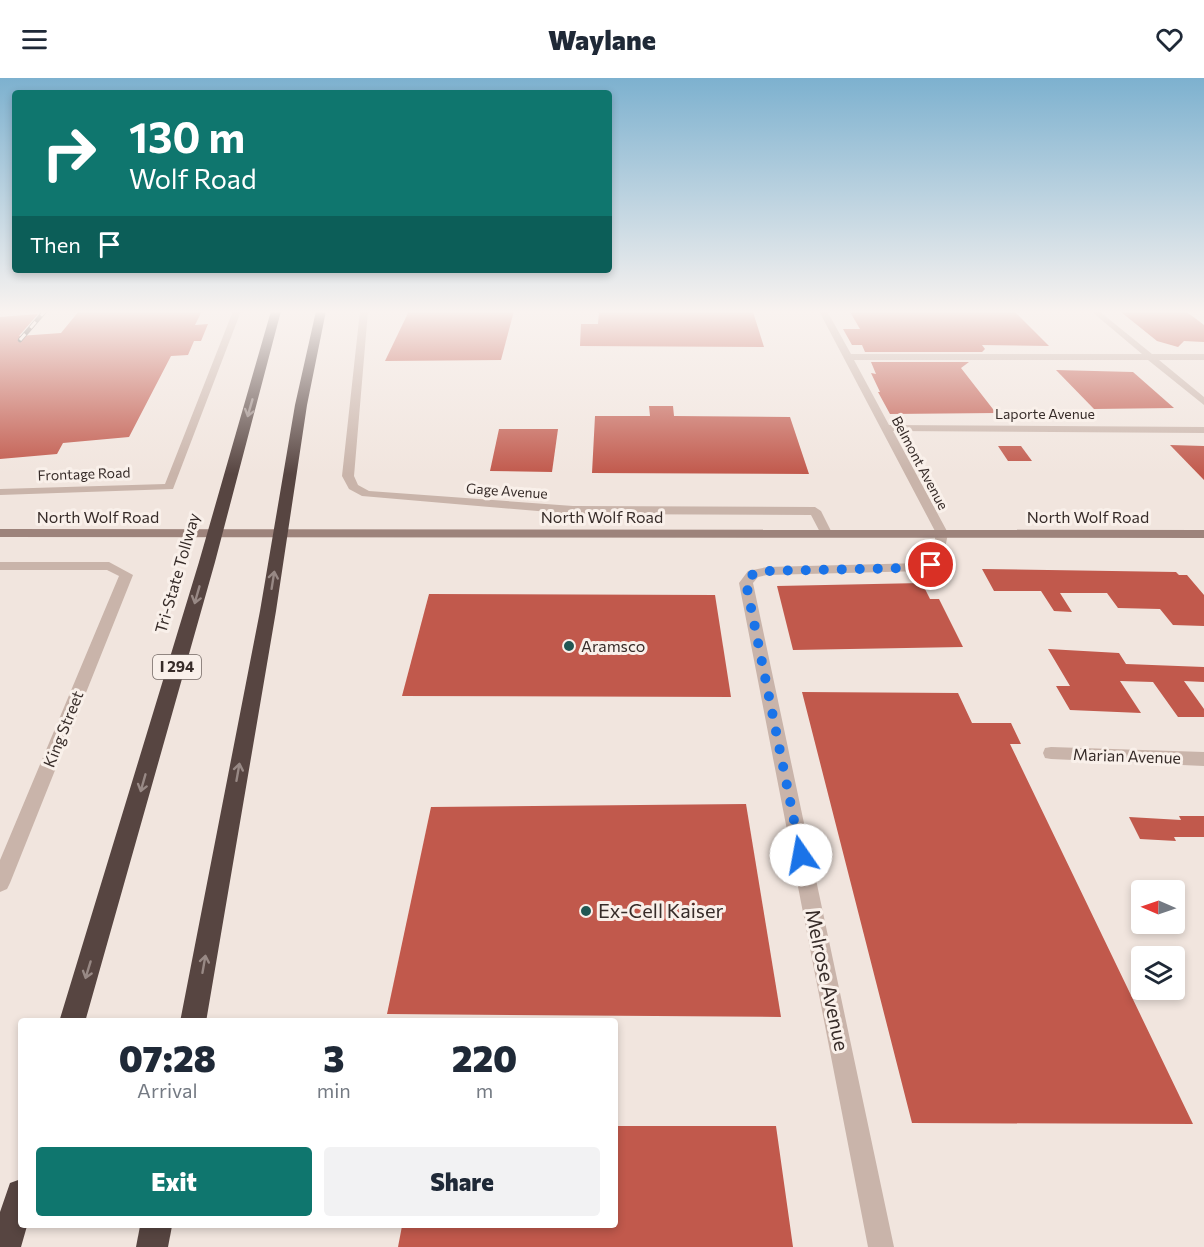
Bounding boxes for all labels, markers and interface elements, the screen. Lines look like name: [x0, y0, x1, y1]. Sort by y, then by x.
icon: menu: [18, 23, 51, 56]
text: Waylane: [548, 23, 656, 56]
icon: heart: [1153, 23, 1186, 56]
text: 130 m: [129, 110, 245, 162]
icon: right: [30, 114, 108, 192]
text: Wolf Road: [129, 162, 257, 195]
icon: arrive: [93, 228, 126, 261]
text: Then: [30, 231, 81, 258]
one-way arrow: [244, 398, 255, 417]
street label: Laporte Avenue: [995, 405, 1095, 422]
street label: Belmont Avenue: [889, 413, 952, 513]
street label: Frontage Road: [37, 463, 131, 484]
street label: Gage Avenue: [466, 479, 548, 502]
street label: North Wolf Road: [37, 507, 159, 526]
street label: North Wolf Road: [541, 507, 663, 526]
street label: North Wolf Road: [1027, 507, 1149, 526]
street label: Tri-State Tollway: [150, 511, 203, 635]
pin: [905, 539, 956, 590]
icon: arrive: [914, 548, 947, 581]
one-way arrow: [267, 571, 278, 590]
one-way arrow: [191, 585, 202, 604]
place label: Aramsco: [581, 636, 645, 655]
marker: Aramsco: [562, 639, 576, 653]
road number: I 294: [153, 655, 201, 679]
street label: King Street: [39, 687, 87, 770]
street label: Marian Avenue: [1073, 744, 1181, 767]
one-way arrow: [233, 763, 244, 782]
one-way arrow: [137, 773, 148, 792]
position arrow: [769, 823, 833, 887]
north arrow: [1131, 880, 1185, 934]
map controls: [1131, 880, 1185, 1000]
place label: Ex-Cell Kaiser: [598, 898, 723, 922]
marker: Ex-Cell Kaiser: [579, 904, 593, 918]
street label: Melrose Avenue: [801, 907, 855, 1053]
button: layers: [1131, 946, 1185, 1000]
one-way arrow: [198, 955, 209, 974]
one-way arrow: [82, 960, 93, 979]
text: 07:28: [119, 1035, 216, 1079]
text: 3: [323, 1035, 344, 1079]
text: 220: [452, 1035, 517, 1079]
text: Arrival: [137, 1078, 198, 1102]
text: min: [317, 1078, 351, 1102]
text: m: [476, 1078, 493, 1102]
button: Exit: [36, 1147, 312, 1216]
button: Share: [324, 1147, 600, 1216]

